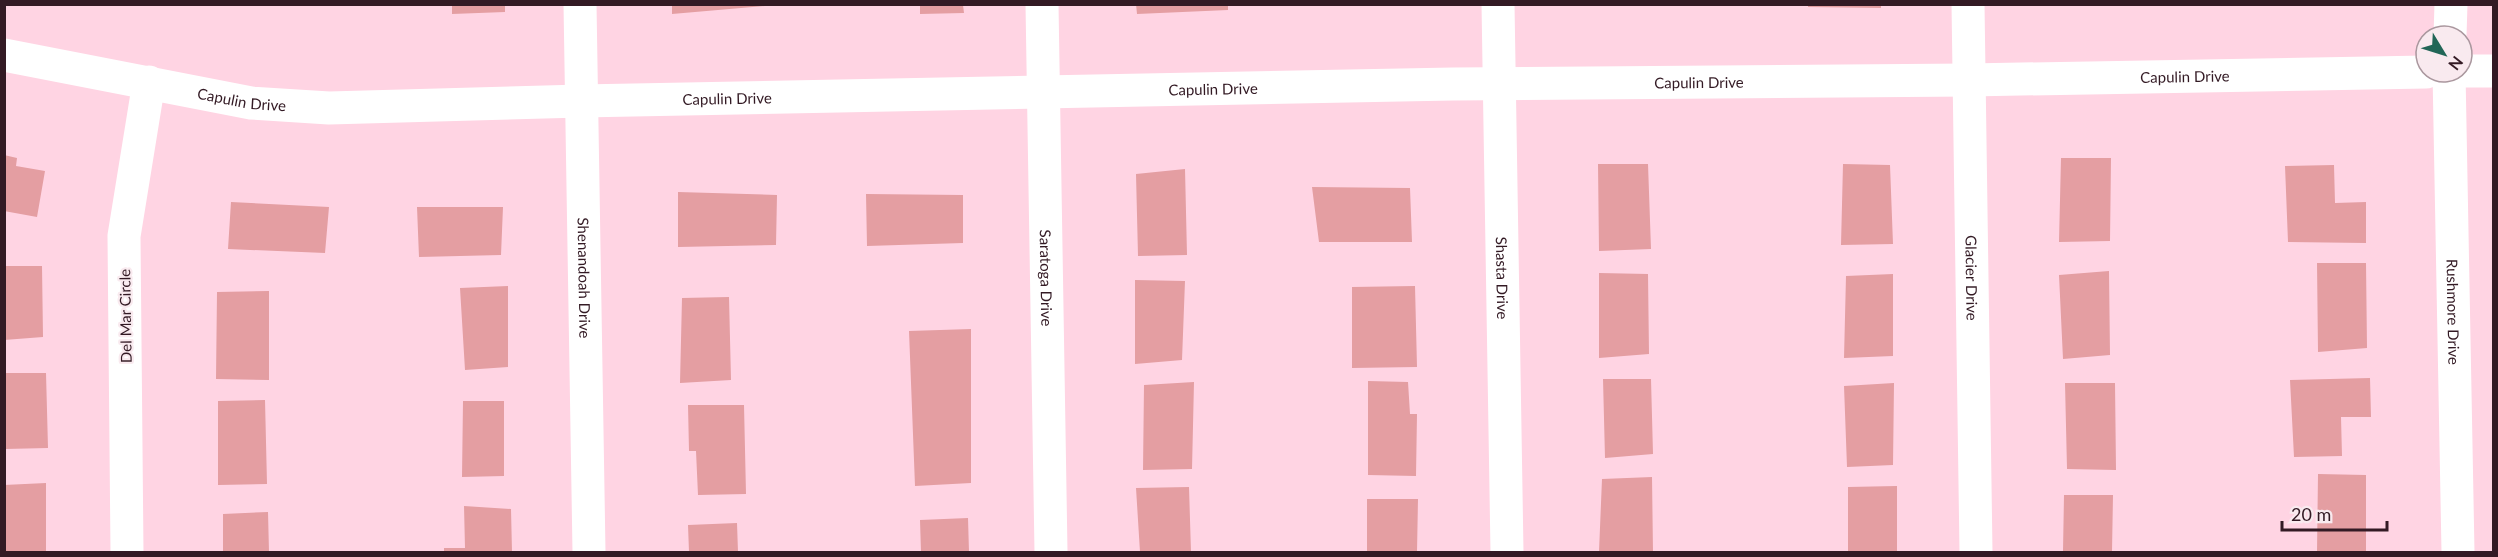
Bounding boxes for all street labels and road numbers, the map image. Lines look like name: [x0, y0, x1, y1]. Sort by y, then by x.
street label: Capulin Drive: [2140, 66, 2230, 86]
street label: Capulin Drive: [1654, 73, 1744, 91]
street label: Capulin Drive: [1168, 79, 1258, 99]
street label: Capulin Drive: [196, 84, 287, 114]
street label: Capulin Drive: [682, 88, 772, 108]
street label: Shenandoah Drive: [575, 217, 594, 339]
street label: Saratoga Drive: [1037, 229, 1056, 327]
street label: Glacier Drive: [1962, 235, 1982, 321]
street label: Shasta Drive: [1493, 236, 1512, 320]
street label: Rushmore Drive: [2444, 259, 2463, 365]
street label: Del Mar Circle: [115, 269, 135, 363]

